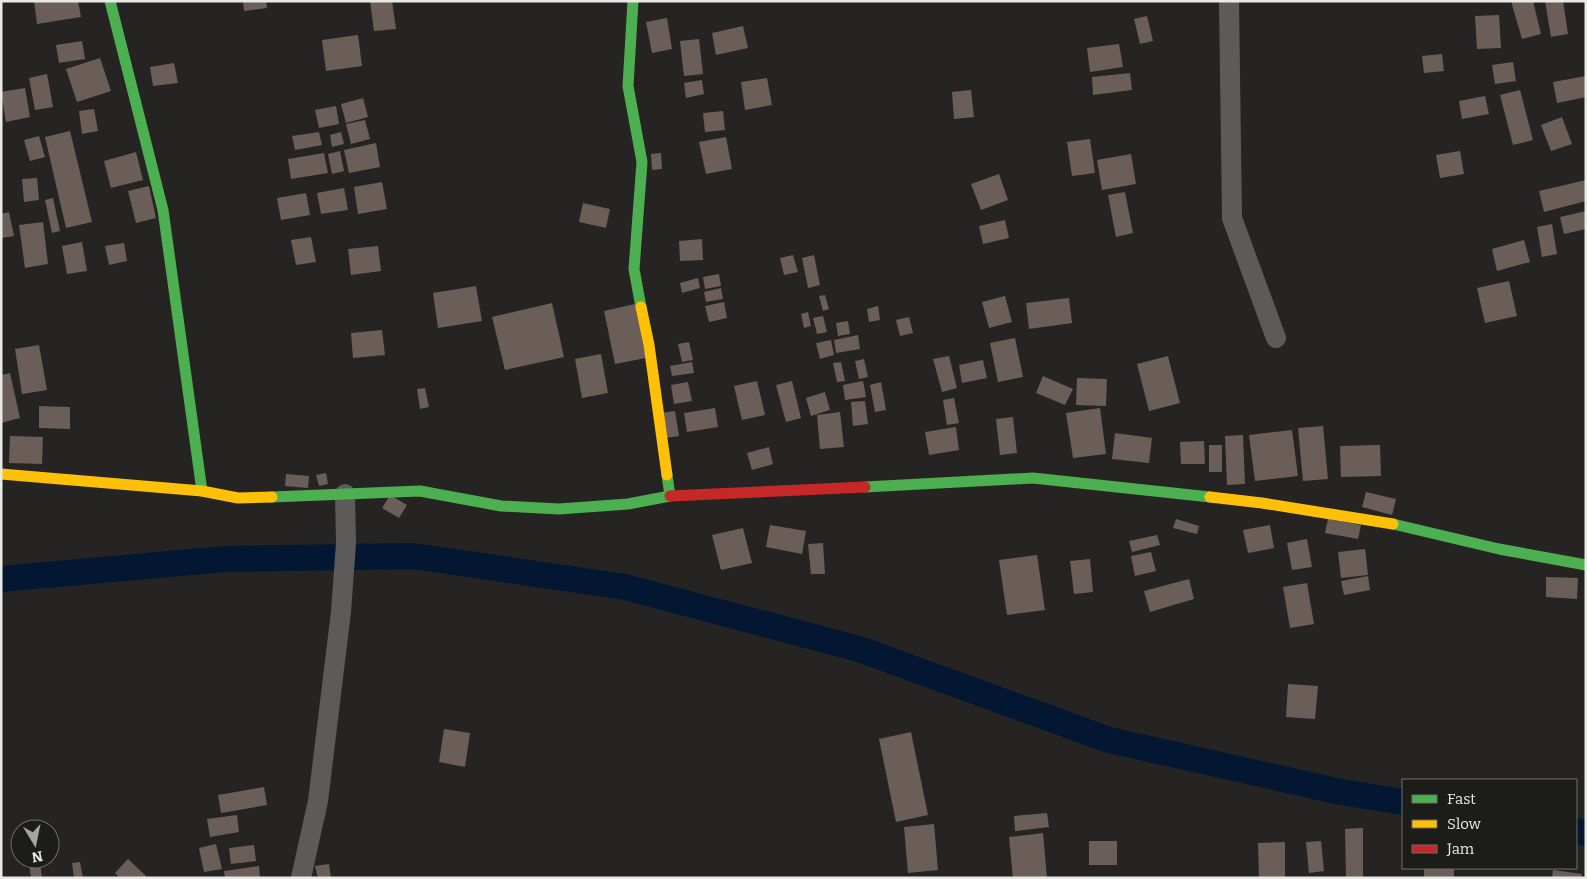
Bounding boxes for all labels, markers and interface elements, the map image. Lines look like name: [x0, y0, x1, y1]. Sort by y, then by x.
legend: [1402, 779, 1577, 869]
text: Fast: [1447, 790, 1476, 808]
text: Slow: [1447, 815, 1482, 833]
north arrow: [10, 819, 60, 869]
text: Jam: [1446, 840, 1475, 858]
text: N: [30, 847, 44, 866]

